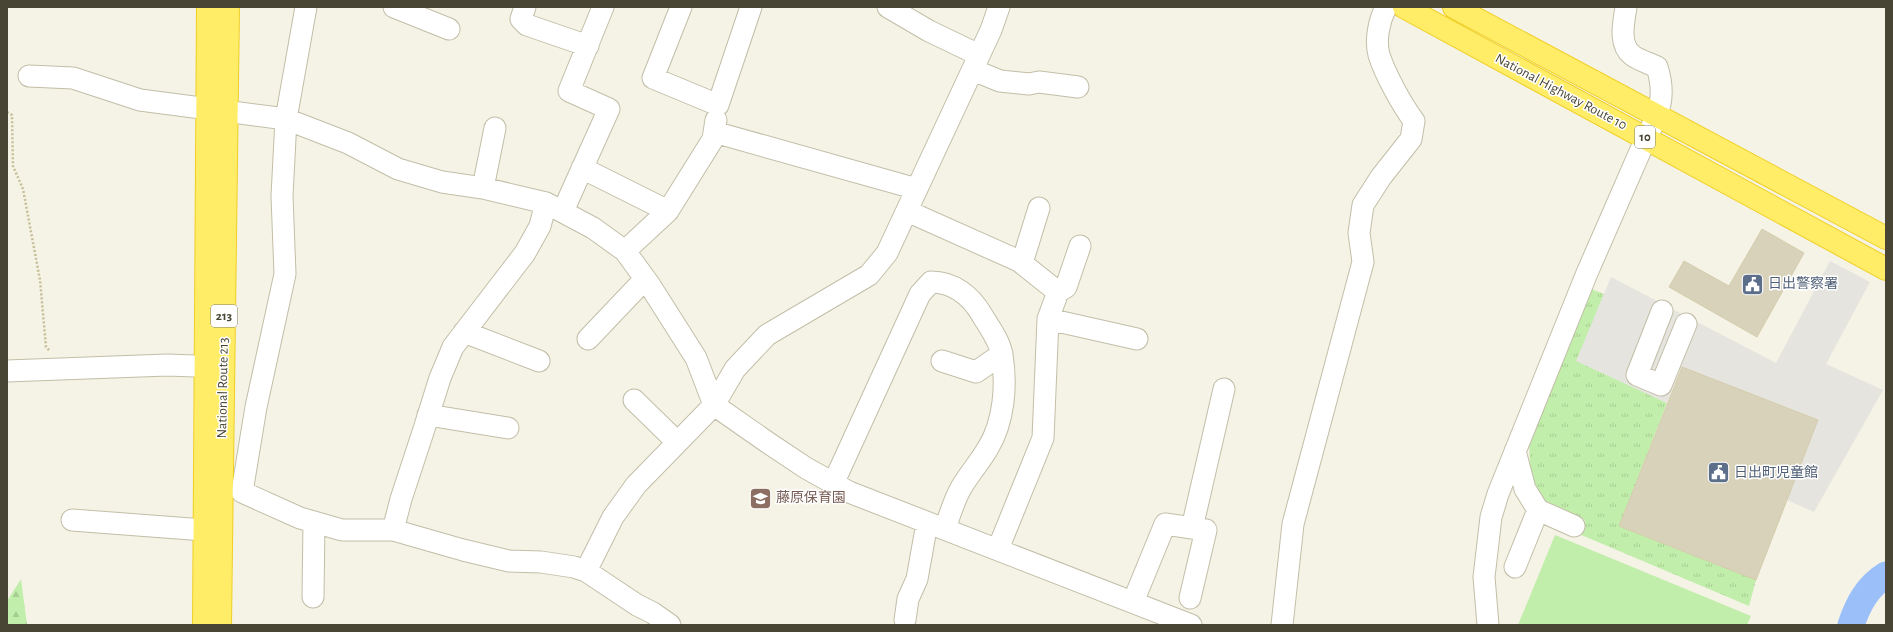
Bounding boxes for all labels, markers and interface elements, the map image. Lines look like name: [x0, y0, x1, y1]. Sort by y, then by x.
street label: National Highway Route 10: [1493, 51, 1629, 133]
road number: 10: [1635, 126, 1655, 148]
public building icon: 日出警察署: [1739, 271, 1765, 297]
place label: 日出警察署: [1768, 276, 1838, 291]
road number: 213: [211, 305, 237, 327]
street label: National Route 213: [215, 337, 231, 439]
public building icon: 日出町児童館: [1706, 460, 1732, 486]
place label: 日出町児童館: [1734, 465, 1818, 480]
school or university icon: 藤原保育園: [748, 485, 774, 511]
place label: 藤原保育園: [776, 490, 846, 505]

